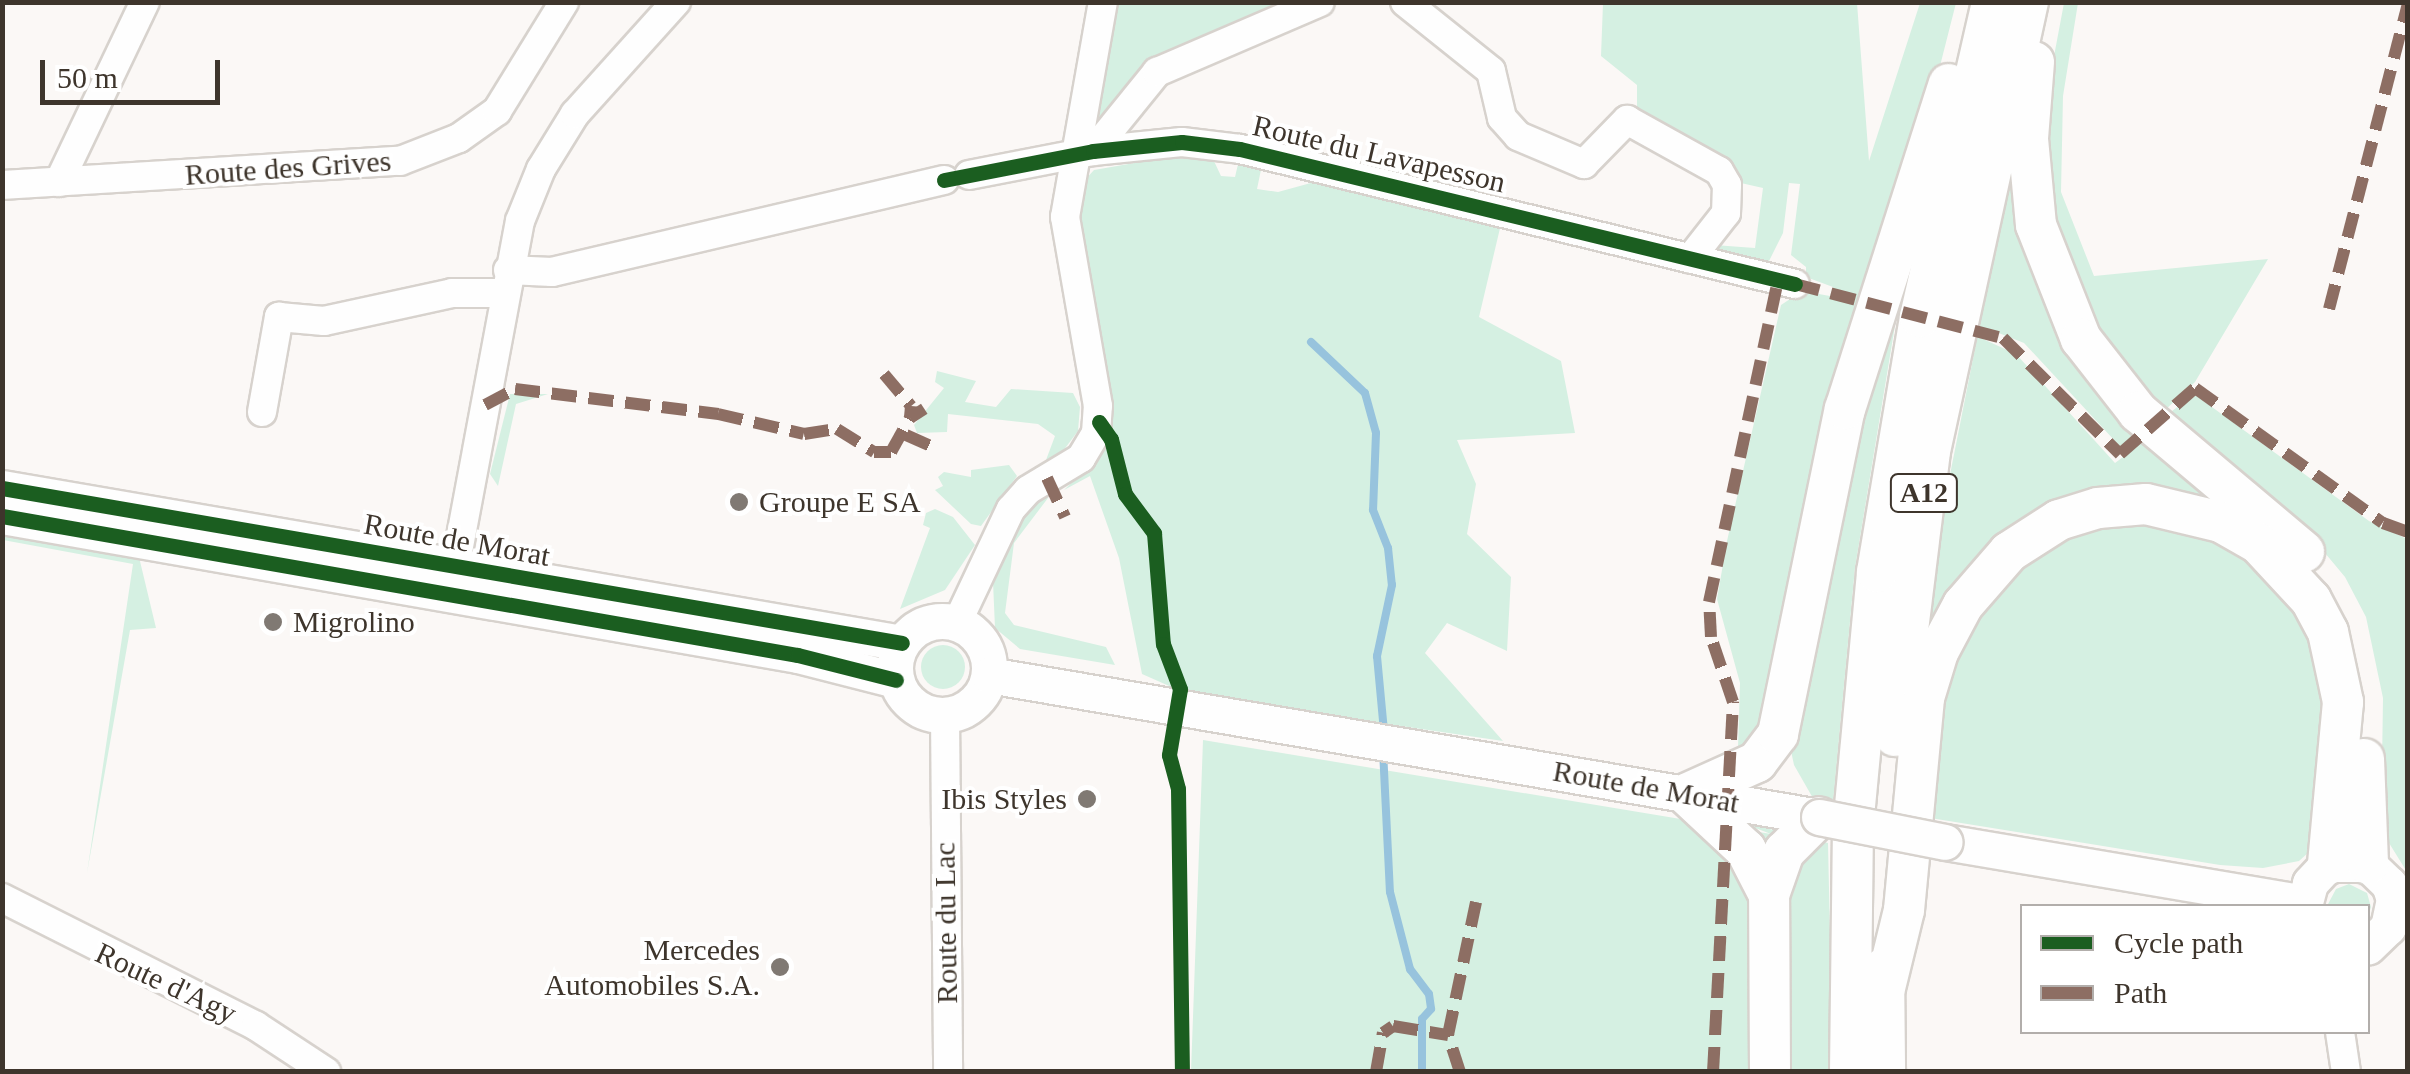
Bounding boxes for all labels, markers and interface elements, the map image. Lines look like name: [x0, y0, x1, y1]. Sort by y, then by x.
scale bar: [45, 40, 225, 102]
text: 50 m: [57, 61, 118, 94]
street label: Route du Lavapesson: [1249, 107, 1509, 201]
street label: Route des Grives: [184, 143, 392, 193]
road number: A12: [1889, 470, 1959, 516]
place label: Groupe E SA: [759, 484, 921, 520]
marker: Groupe E SA: [728, 491, 750, 513]
street label: Route de Morat: [361, 506, 553, 574]
place label: Migrolino: [293, 604, 415, 640]
marker: Migrolino: [262, 611, 284, 633]
street label: Route de Morat: [1550, 753, 1742, 821]
place label: Ibis Styles: [941, 781, 1067, 817]
marker: Ibis Styles: [1076, 788, 1098, 810]
street label: Route du Lac: [927, 842, 965, 1004]
legend: [2020, 904, 2370, 1034]
text: Cycle path: [2114, 926, 2243, 959]
place label: Mercedes Automobiles S.A.: [544, 932, 760, 1002]
street label: Route d'Agy: [90, 935, 242, 1031]
marker: Mercedes Automobiles S.A.: [769, 956, 791, 978]
text: Path: [2114, 976, 2167, 1009]

